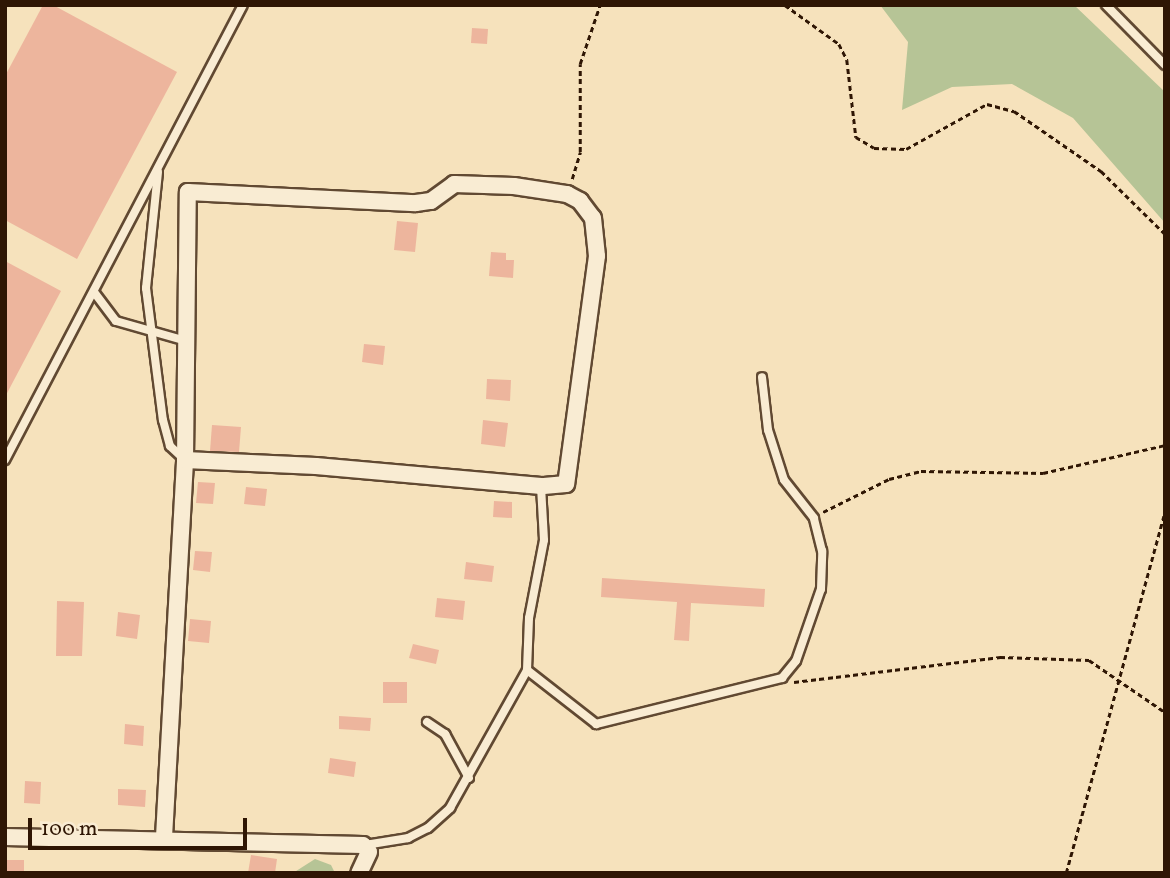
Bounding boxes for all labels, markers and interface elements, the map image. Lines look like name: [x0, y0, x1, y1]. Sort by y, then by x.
scale bar: [32, 804, 250, 848]
text: 100 m: [41, 815, 98, 844]

